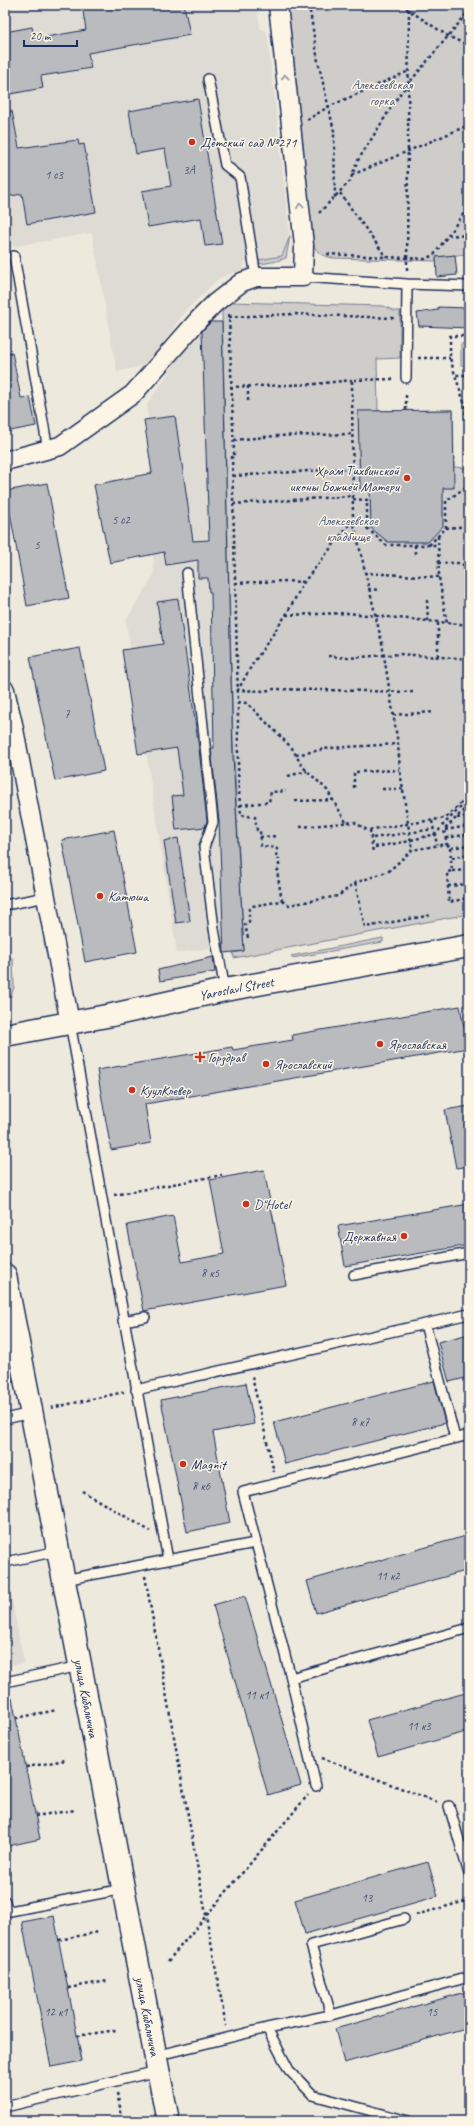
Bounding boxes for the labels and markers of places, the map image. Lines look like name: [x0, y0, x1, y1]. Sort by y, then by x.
place label: Детский сад №271: [200, 134, 297, 151]
marker: Детский сад №271: [187, 137, 197, 147]
place label: Храм Тихвинской иконы Божией Матери: [290, 462, 401, 495]
marker: Храм Тихвинской иконы Божией Матери: [402, 473, 412, 483]
place label: Катюша: [108, 888, 149, 905]
marker: Катюша: [95, 891, 105, 901]
place label: Ярославская: [388, 1036, 447, 1053]
marker: Ярославская: [375, 1039, 385, 1049]
place label: Горздрав: [208, 1049, 247, 1066]
marker: Горздрав: [195, 1052, 205, 1062]
place label: Ярославский: [274, 1056, 333, 1073]
marker: Ярославский: [261, 1059, 271, 1069]
place label: КуулКлевер: [140, 1082, 191, 1099]
marker: КуулКлевер: [127, 1085, 137, 1095]
place label: D"Hotel: [254, 1196, 292, 1213]
marker: D"Hotel: [241, 1199, 251, 1209]
place label: Державная: [342, 1228, 397, 1245]
marker: Державная: [399, 1231, 409, 1241]
place label: Magnit: [191, 1456, 228, 1473]
marker: Magnit: [178, 1459, 188, 1469]

